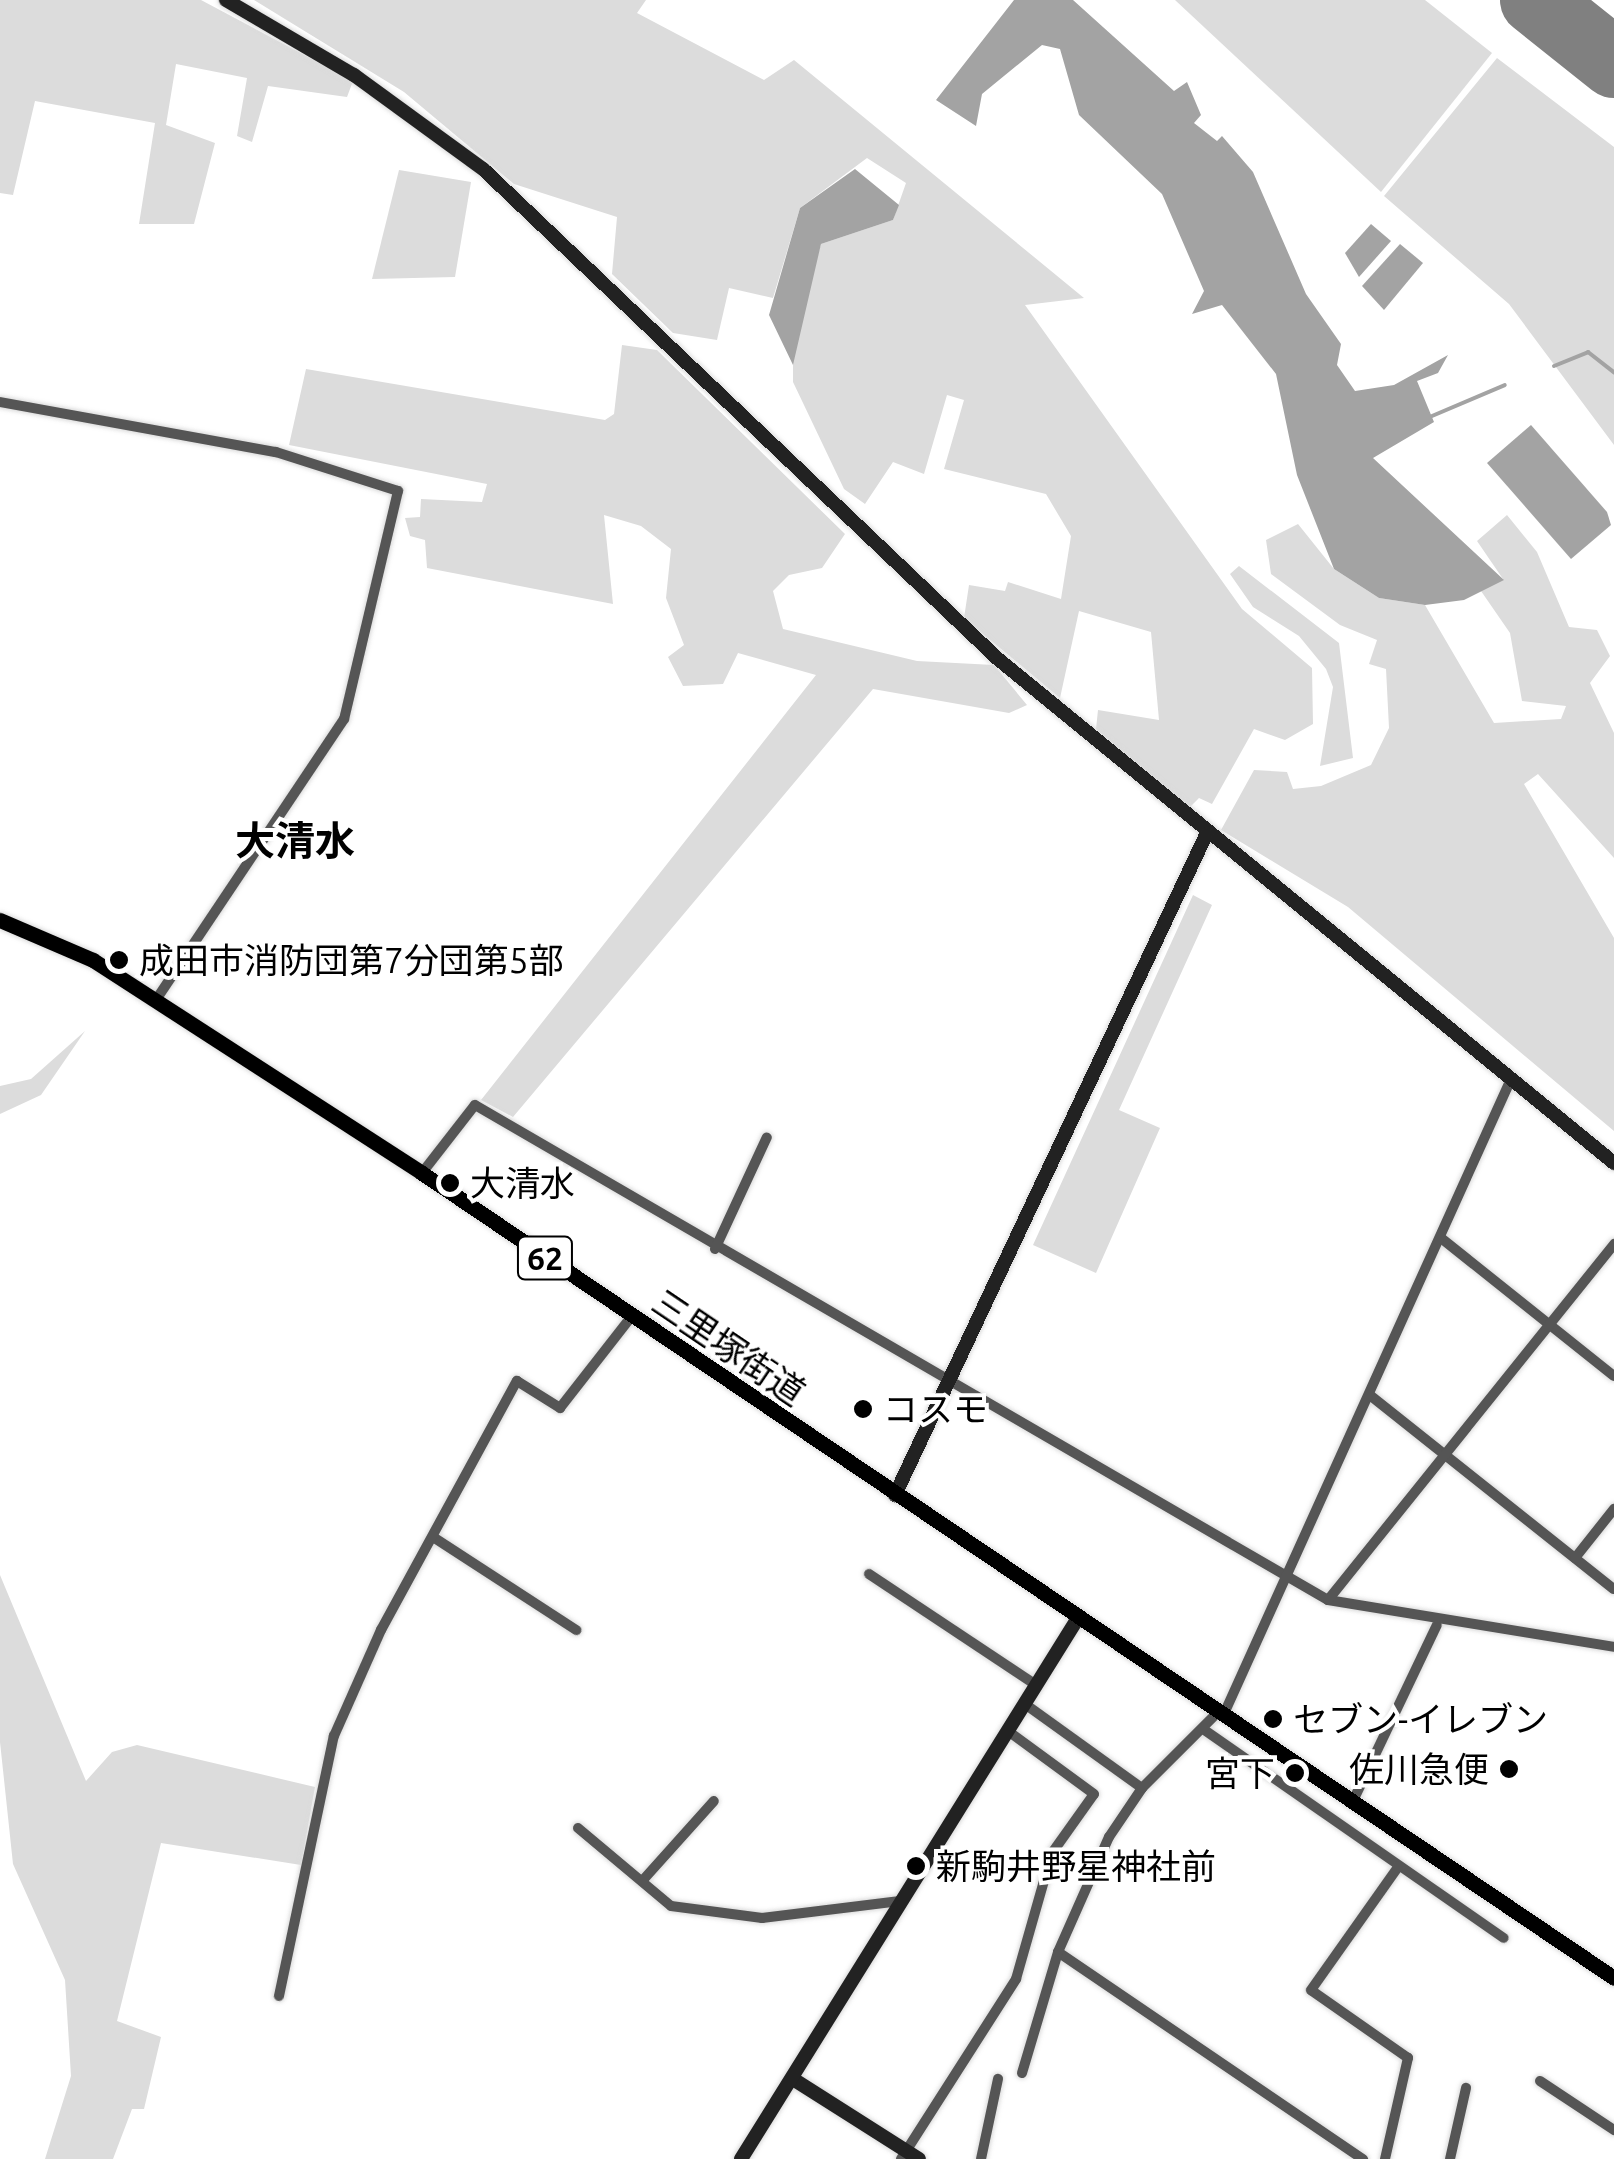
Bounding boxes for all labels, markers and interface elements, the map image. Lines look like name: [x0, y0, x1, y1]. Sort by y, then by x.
district label: 大清水: [235, 817, 355, 865]
place label: 成田市消防団第7分団第5部: [139, 939, 563, 981]
marker: 成田市消防団第7分団第5部: [108, 949, 130, 971]
place label: 大清水: [470, 1162, 575, 1204]
marker: 大清水: [439, 1172, 461, 1194]
road number: 62: [515, 1231, 575, 1285]
street label: 三里塚街道: [645, 1281, 813, 1413]
place label: コスモ: [883, 1388, 988, 1430]
marker: コスモ: [852, 1398, 874, 1420]
place label: セブン-イレブン: [1293, 1698, 1548, 1740]
marker: セブン-イレブン: [1262, 1708, 1284, 1730]
place label: 佐川急便: [1349, 1748, 1489, 1790]
place label: 宮下: [1205, 1752, 1275, 1794]
marker: 佐川急便: [1498, 1758, 1520, 1780]
marker: 宮下: [1284, 1762, 1306, 1784]
place label: 新駒井野星神社前: [936, 1845, 1216, 1887]
marker: 新駒井野星神社前: [905, 1855, 927, 1877]

